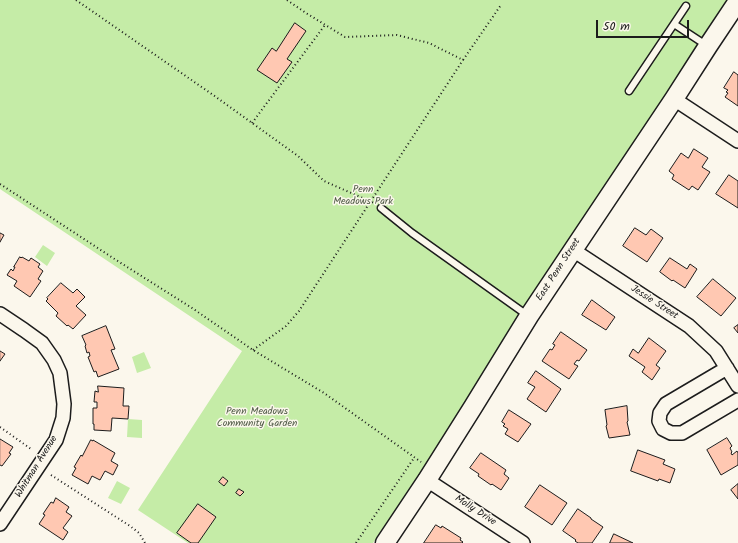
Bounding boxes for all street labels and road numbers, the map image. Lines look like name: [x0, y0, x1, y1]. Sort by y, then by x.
street label: East Penn Street: [534, 236, 584, 304]
street label: Jessie Street: [628, 283, 680, 323]
street label: Whitman Avenue: [13, 434, 61, 500]
street label: Molly Drive: [452, 493, 498, 529]

